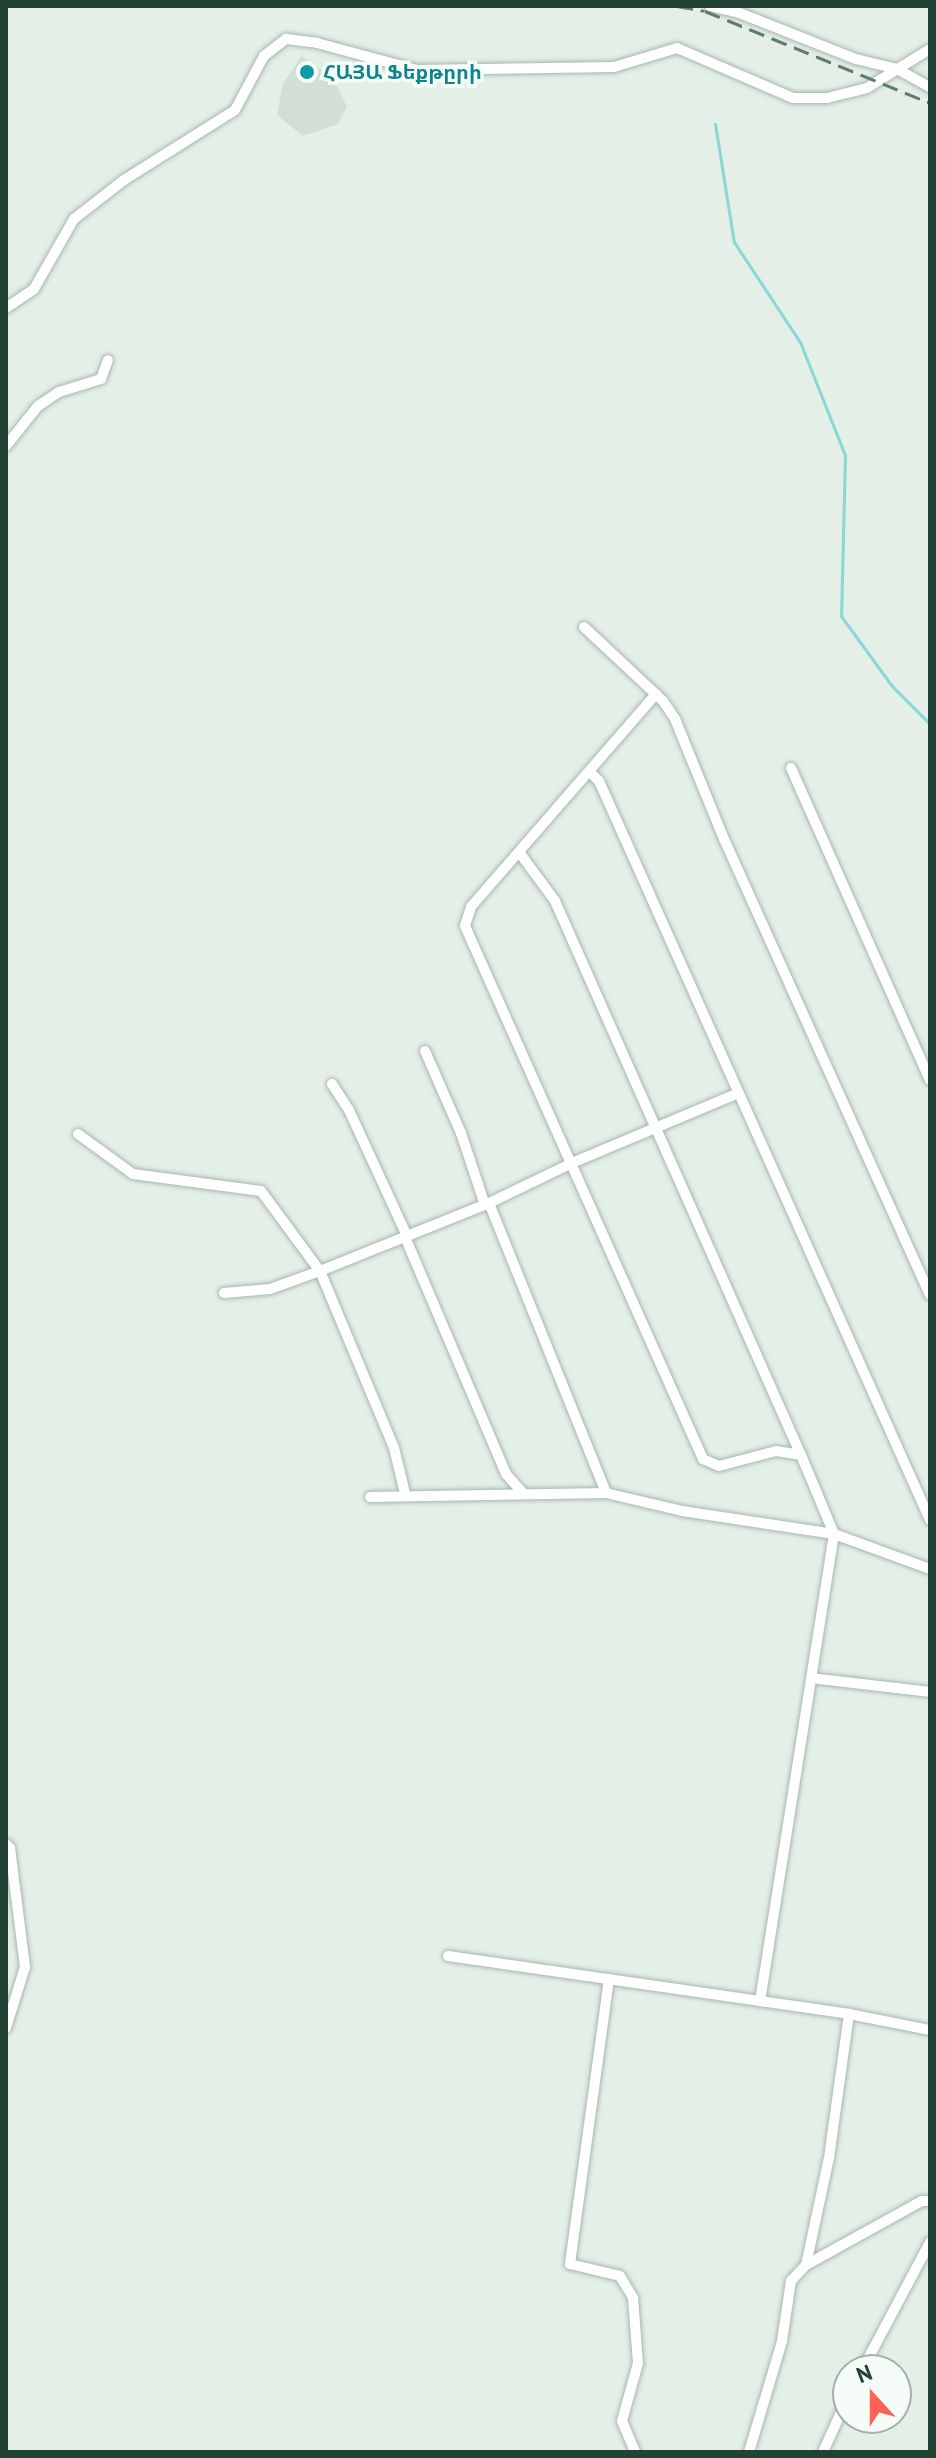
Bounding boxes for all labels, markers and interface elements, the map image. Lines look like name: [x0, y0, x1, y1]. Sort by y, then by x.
place label: ՀԱՅԱ Ֆեքթըրի: [323, 60, 482, 84]
marker: ՀԱՅԱ Ֆեքթըրի: [298, 63, 316, 81]
north arrow: [832, 2354, 912, 2434]
text: N: [852, 2358, 876, 2389]

